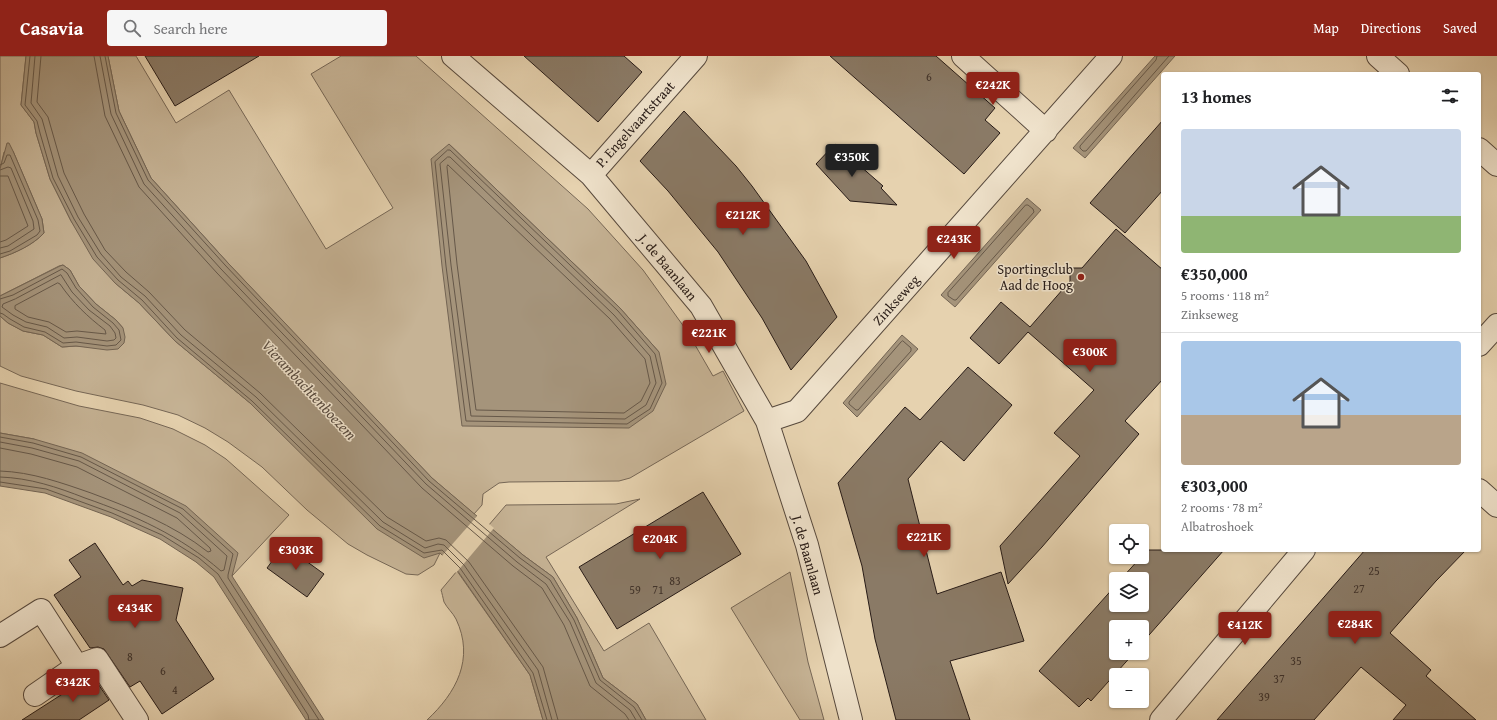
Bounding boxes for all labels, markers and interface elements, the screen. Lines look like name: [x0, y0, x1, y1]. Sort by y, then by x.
search box: [107, 10, 387, 46]
text: Casavia: [20, 14, 83, 42]
icon: search: [121, 17, 143, 39]
text: Search here: [153, 18, 228, 39]
text: Map: [1313, 18, 1339, 38]
text: Directions: [1361, 18, 1421, 38]
text: Saved: [1443, 18, 1477, 38]
house number: 6: [926, 68, 932, 85]
pin: €242K: [965, 72, 1021, 106]
text: €242K: [975, 75, 1011, 94]
street label: P. Engelvaartstraat: [591, 76, 679, 172]
text: 13 homes: [1181, 84, 1252, 109]
icon: filters: [1439, 85, 1461, 107]
pin: €350K: [824, 144, 880, 178]
text: €350K: [834, 147, 870, 166]
icon: home: [1285, 155, 1357, 227]
pin: €212K: [715, 202, 771, 236]
text: €212K: [725, 205, 761, 224]
pin: €243K: [926, 226, 982, 260]
street label: J. de Baanlaan: [633, 228, 702, 305]
text: €243K: [936, 229, 972, 248]
place label: Sportingclub Aad de Hoog: [997, 259, 1073, 295]
text: €350,000: [1181, 261, 1247, 286]
street label: Zinkseweg: [868, 270, 924, 330]
marker: Sportingclub Aad de Hoog: [1076, 272, 1086, 282]
text: 5 rooms · 118 m²: [1181, 286, 1269, 305]
text: Zinkseweg: [1181, 305, 1238, 324]
pin: €221K: [681, 320, 737, 354]
text: €221K: [691, 323, 727, 342]
water label: Vierambachtenboezem: [257, 335, 361, 444]
pin: €300K: [1062, 339, 1118, 373]
text: €300K: [1072, 342, 1108, 361]
icon: home: [1285, 367, 1357, 439]
text: €303,000: [1181, 473, 1247, 498]
text: 2 rooms · 78 m²: [1181, 498, 1263, 517]
street label: J. de Baanlaan: [787, 511, 829, 597]
text: Albatroshoek: [1181, 517, 1254, 536]
pin: €221K: [896, 524, 952, 558]
map controls: [1109, 524, 1149, 708]
button: locate: [1109, 524, 1149, 564]
pin: €204K: [632, 526, 688, 560]
text: €221K: [906, 527, 942, 546]
text: €204K: [642, 529, 678, 548]
pin: €303K: [268, 537, 324, 571]
text: €303K: [278, 540, 314, 559]
house number: 25: [1368, 562, 1380, 579]
house number: 83: [669, 572, 681, 589]
button: layers: [1109, 572, 1149, 612]
house number: 27: [1353, 580, 1365, 597]
house number: 59: [629, 581, 641, 598]
house number: 71: [652, 581, 664, 598]
pin: €434K: [107, 595, 163, 629]
text: €434K: [117, 598, 153, 617]
pin: €284K: [1327, 611, 1383, 645]
pin: €412K: [1217, 612, 1273, 646]
text: €284K: [1337, 614, 1373, 633]
text: €412K: [1227, 615, 1263, 634]
button: +: [1109, 620, 1149, 660]
house number: 8: [127, 648, 133, 665]
house number: 35: [1290, 652, 1302, 669]
house number: 6: [160, 662, 166, 679]
button: −: [1109, 668, 1149, 708]
pin: €342K: [45, 669, 101, 703]
house number: 37: [1273, 670, 1285, 687]
text: €342K: [55, 672, 91, 691]
house number: 4: [172, 681, 178, 698]
house number: 39: [1258, 688, 1270, 705]

